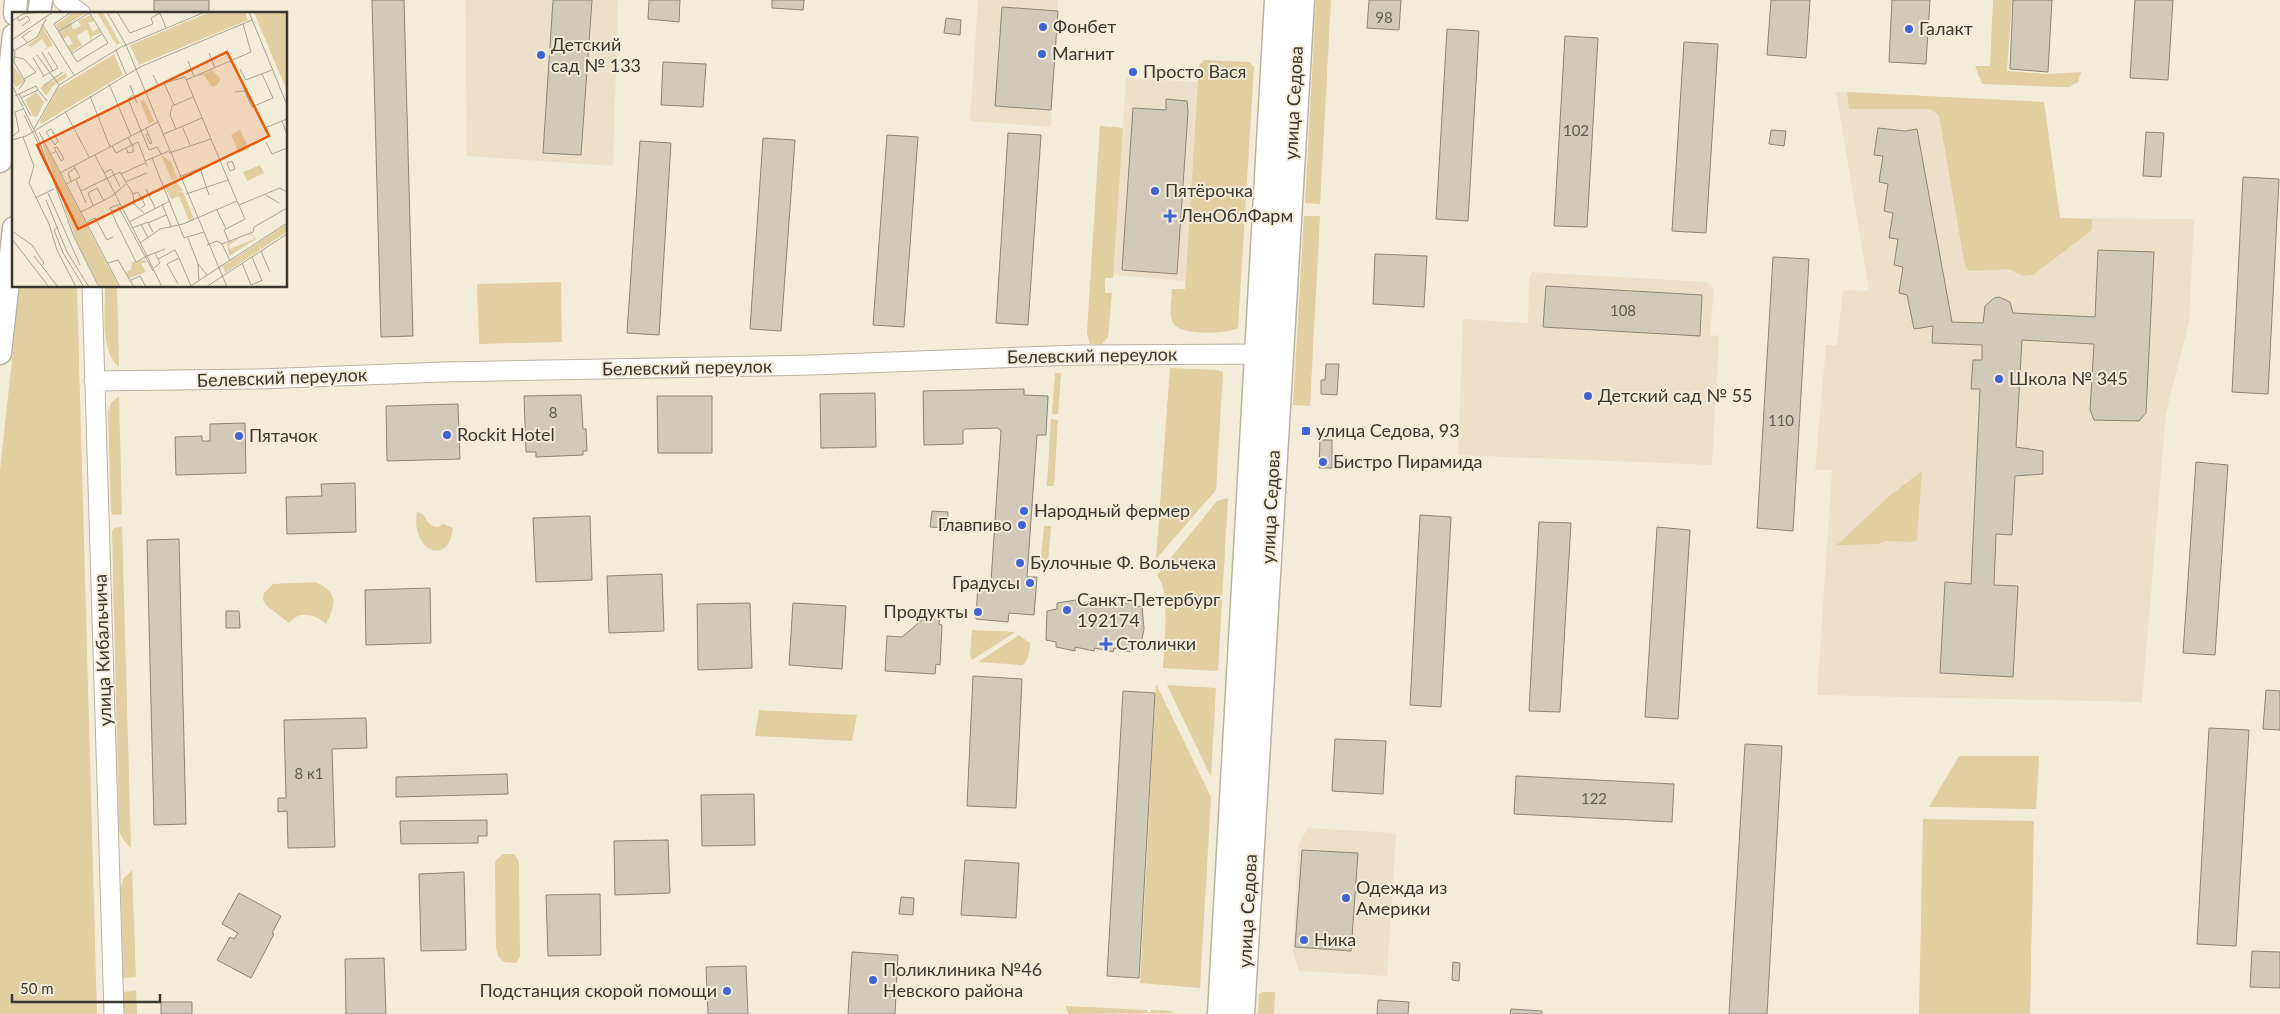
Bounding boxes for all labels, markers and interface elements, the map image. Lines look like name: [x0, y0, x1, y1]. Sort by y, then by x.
house number: 98: [1375, 8, 1393, 26]
inset map: [12, 12, 288, 288]
place label: Фонбет: [1053, 15, 1116, 37]
place label: Галакт: [1919, 17, 1973, 39]
marker: Фонбет: [1037, 21, 1049, 33]
marker: Галакт: [1903, 23, 1915, 35]
place label: Детский сад № 133: [551, 33, 641, 76]
place label: Магнит: [1052, 42, 1114, 64]
street label: улица Седова: [1279, 45, 1307, 161]
marker: Магнит: [1036, 48, 1048, 60]
marker: Детский сад № 133: [535, 49, 547, 61]
place label: Просто Вася: [1143, 60, 1246, 82]
marker: Просто Вася: [1127, 66, 1139, 78]
house number: 102: [1563, 121, 1589, 139]
place label: Пятёрочка: [1165, 179, 1253, 201]
marker: Пятёрочка: [1149, 185, 1161, 197]
place label: ЛенОблФарм: [1179, 204, 1293, 226]
marker: ЛенОблФарм: [1164, 210, 1176, 222]
house number: 108: [1610, 301, 1636, 319]
street label: Белевский переулок: [1007, 343, 1178, 367]
street label: Белевский переулок: [602, 355, 773, 379]
street label: Белевский переулок: [196, 363, 368, 391]
place label: Школа № 345: [2009, 367, 2128, 389]
marker: Школа № 345: [1993, 373, 2005, 385]
place label: Детский сад № 55: [1598, 384, 1753, 406]
marker: Детский сад № 55: [1582, 390, 1594, 402]
house number: 8: [549, 403, 557, 421]
house number: 110: [1768, 411, 1794, 429]
place label: улица Седова, 93: [1316, 419, 1460, 441]
place label: Rockit Hotel: [457, 423, 555, 445]
place label: Пятачок: [249, 424, 318, 446]
marker: улица Седова, 93: [1300, 425, 1312, 437]
marker: Rockit Hotel: [441, 429, 453, 441]
marker: Пятачок: [233, 430, 245, 442]
street label: улица Седова: [1256, 449, 1284, 565]
place label: Бистро Пирамида: [1333, 450, 1483, 472]
marker: Бистро Пирамида: [1317, 456, 1329, 468]
place label: Народный фермер: [1034, 499, 1190, 521]
marker: Народный фермер: [1018, 505, 1030, 517]
place label: Главпиво: [938, 513, 1012, 535]
marker: Главпиво: [1016, 519, 1028, 531]
place label: Булочные Ф. Вольчека: [1030, 551, 1216, 573]
marker: Булочные Ф. Вольчека: [1014, 557, 1026, 569]
place label: Градусы: [952, 571, 1020, 593]
street label: улица Кибальчича: [88, 574, 116, 727]
marker: Градусы: [1024, 577, 1036, 589]
place label: Санкт-Петербург 192174: [1077, 588, 1221, 631]
place label: Продукты: [884, 600, 968, 622]
marker: Санкт-Петербург 192174: [1061, 604, 1073, 616]
marker: Продукты: [972, 606, 984, 618]
place label: Столички: [1116, 632, 1196, 654]
marker: Столички: [1100, 638, 1112, 650]
house number: 8 к1: [294, 764, 324, 782]
house number: 122: [1581, 789, 1607, 807]
street label: улица Седова: [1233, 853, 1261, 969]
place label: Одежда из Америки: [1356, 876, 1447, 919]
marker: Одежда из Америки: [1340, 892, 1352, 904]
place label: Ника: [1314, 928, 1356, 950]
marker: Ника: [1298, 934, 1310, 946]
place label: Поликлиника №46 Невского района: [883, 958, 1042, 1001]
scale bar: [12, 972, 160, 1004]
marker: Поликлиника №46 Невского района: [867, 974, 879, 986]
text: 50 m: [20, 979, 54, 997]
place label: Подстанция скорой помощи: [480, 979, 717, 1001]
marker: Подстанция скорой помощи: [721, 985, 733, 997]

